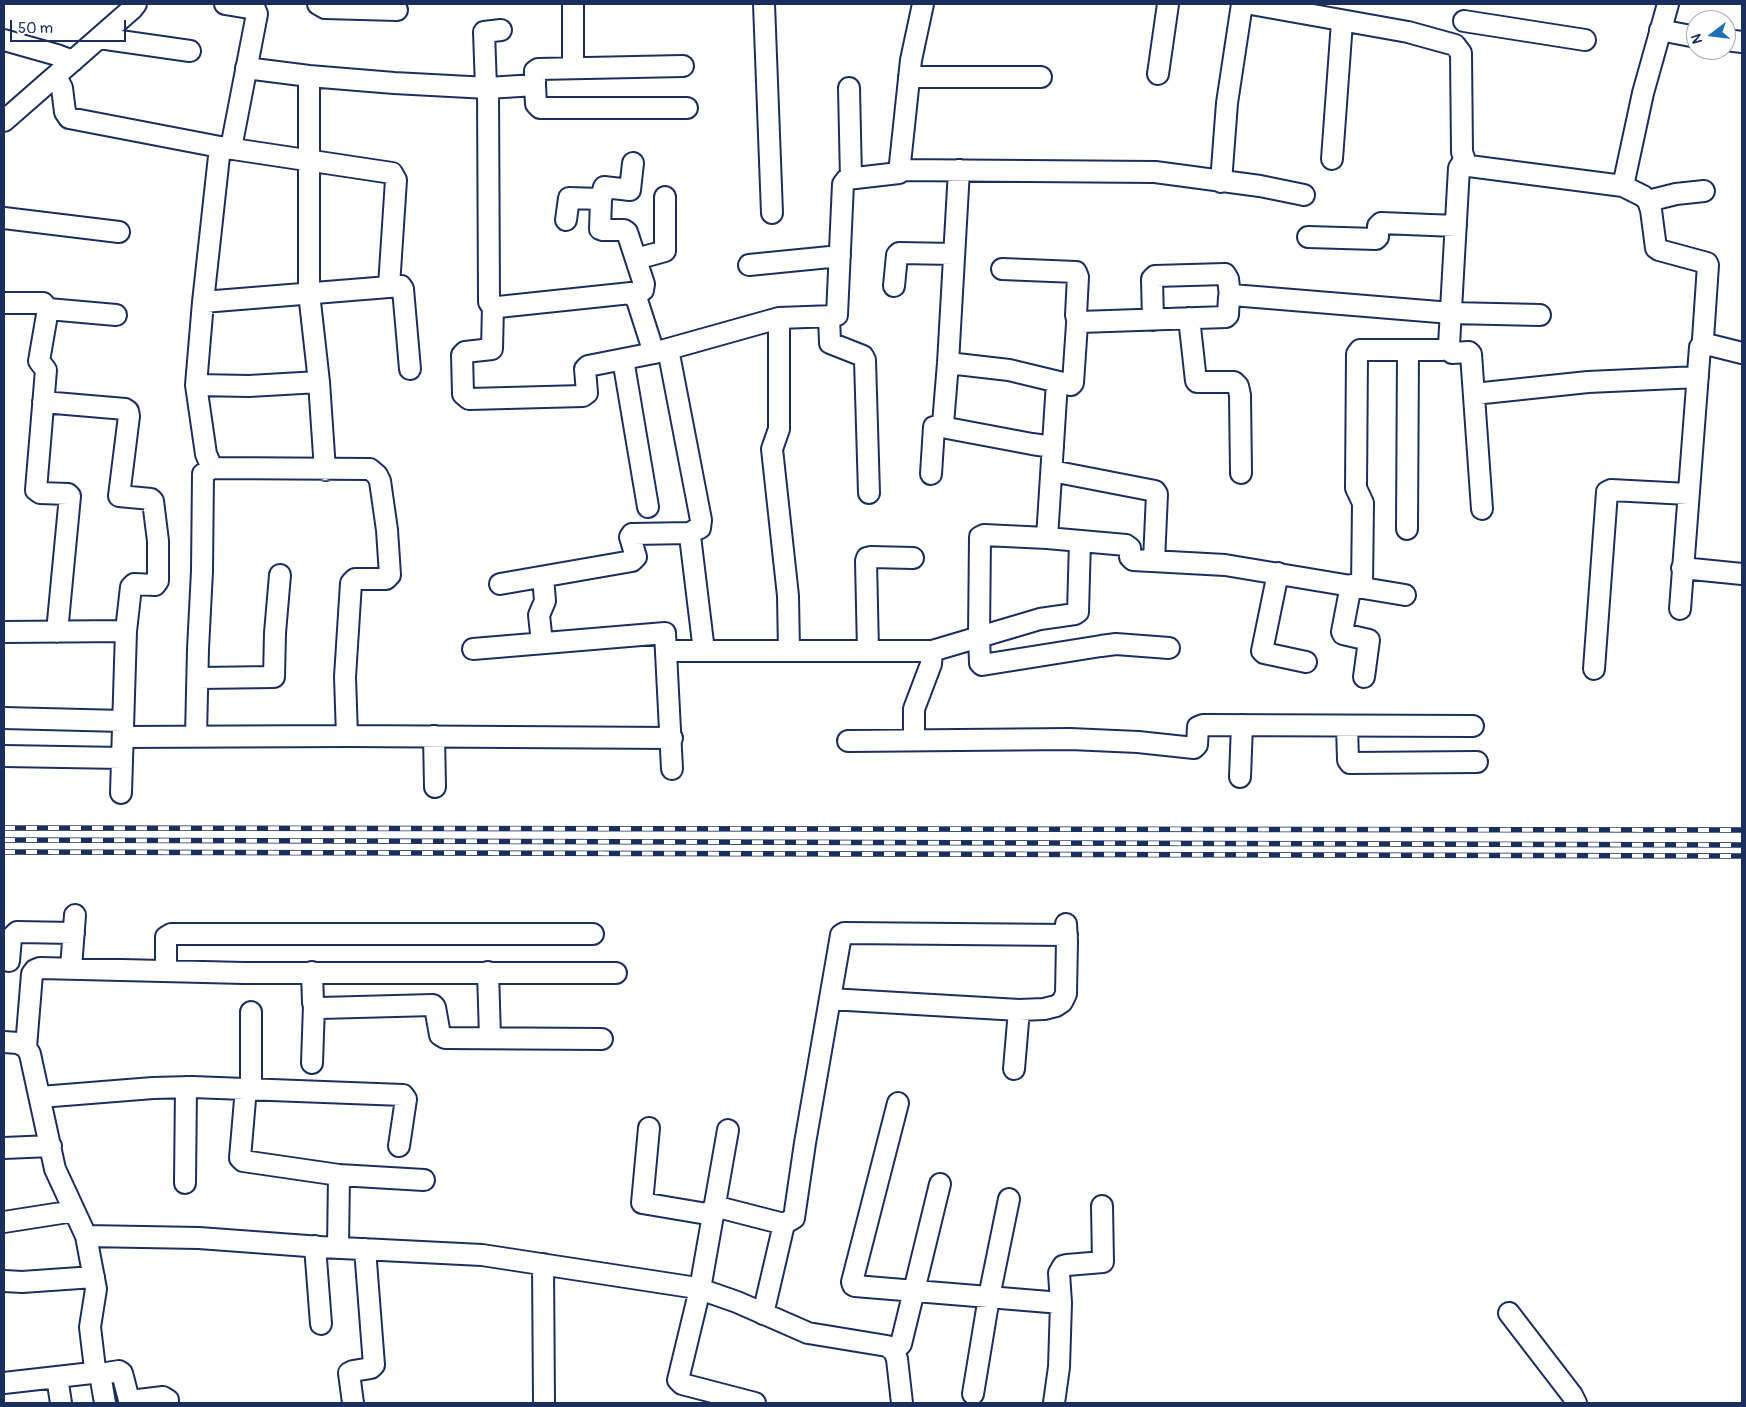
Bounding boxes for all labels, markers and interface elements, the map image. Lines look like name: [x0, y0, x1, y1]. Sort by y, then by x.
scale bar: [12, 10, 129, 42]
north arrow: [1686, 10, 1736, 60]
text: 50 m: [18, 19, 53, 38]
text: N: [1688, 32, 1706, 46]

